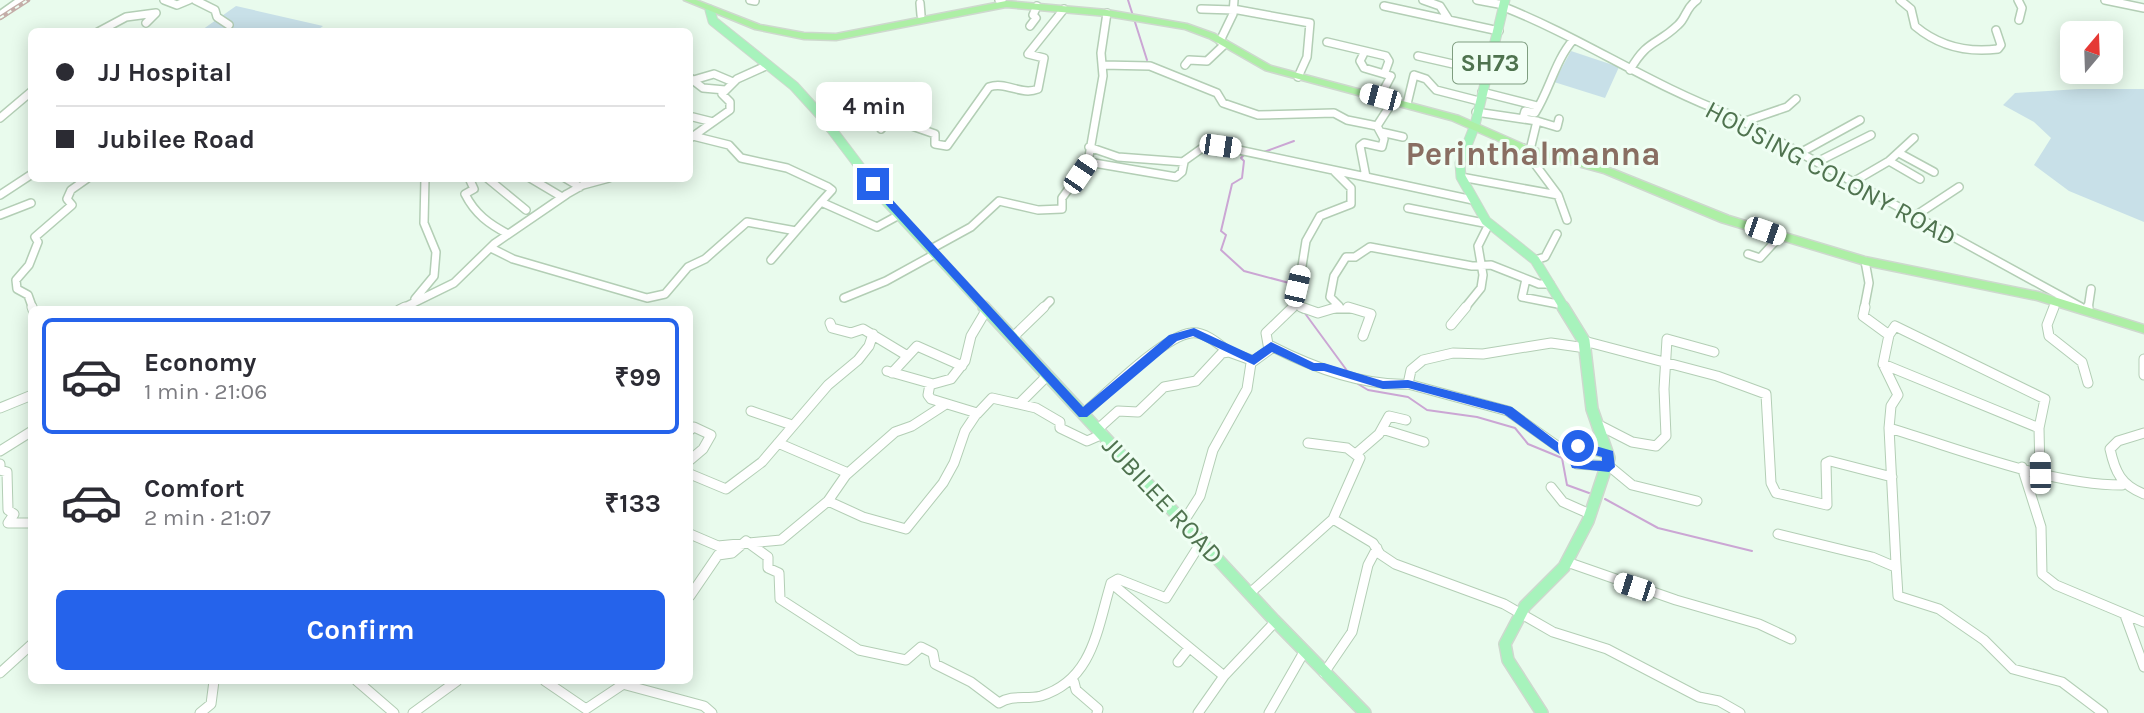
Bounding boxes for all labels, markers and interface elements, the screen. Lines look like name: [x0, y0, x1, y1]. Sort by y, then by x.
north arrow: [2060, 21, 2123, 84]
map controls: [2060, 21, 2123, 84]
road number: SH73: [1453, 42, 1527, 84]
text: JJ Hospital: [98, 57, 232, 88]
car: [1357, 81, 1404, 113]
callout: 4 min: [815, 82, 931, 132]
text: 4 min: [842, 93, 906, 120]
street label: HOUSING COLONY ROAD: [1700, 94, 1961, 253]
text: Jubilee Road: [98, 124, 255, 155]
car: [1198, 133, 1243, 159]
district label: Perinthalmanna: [1406, 135, 1660, 173]
car: [1060, 151, 1101, 197]
route end: [857, 168, 889, 200]
car: [1742, 214, 1789, 248]
car: [1283, 263, 1312, 309]
icon: car: [60, 345, 123, 408]
text: Economy: [144, 347, 256, 378]
text: ₹99: [614, 362, 661, 393]
text: 1 min · 21:06: [144, 378, 267, 405]
street label: JUBILEE ROAD: [1096, 430, 1230, 571]
route start: [1562, 430, 1594, 462]
car: [2030, 452, 2051, 494]
icon: car: [60, 471, 123, 534]
text: Comfort: [144, 473, 245, 504]
text: ₹133: [605, 488, 661, 519]
text: 2 min · 21:07: [144, 504, 271, 531]
car: [1611, 571, 1658, 603]
button: Confirm: [56, 590, 665, 670]

